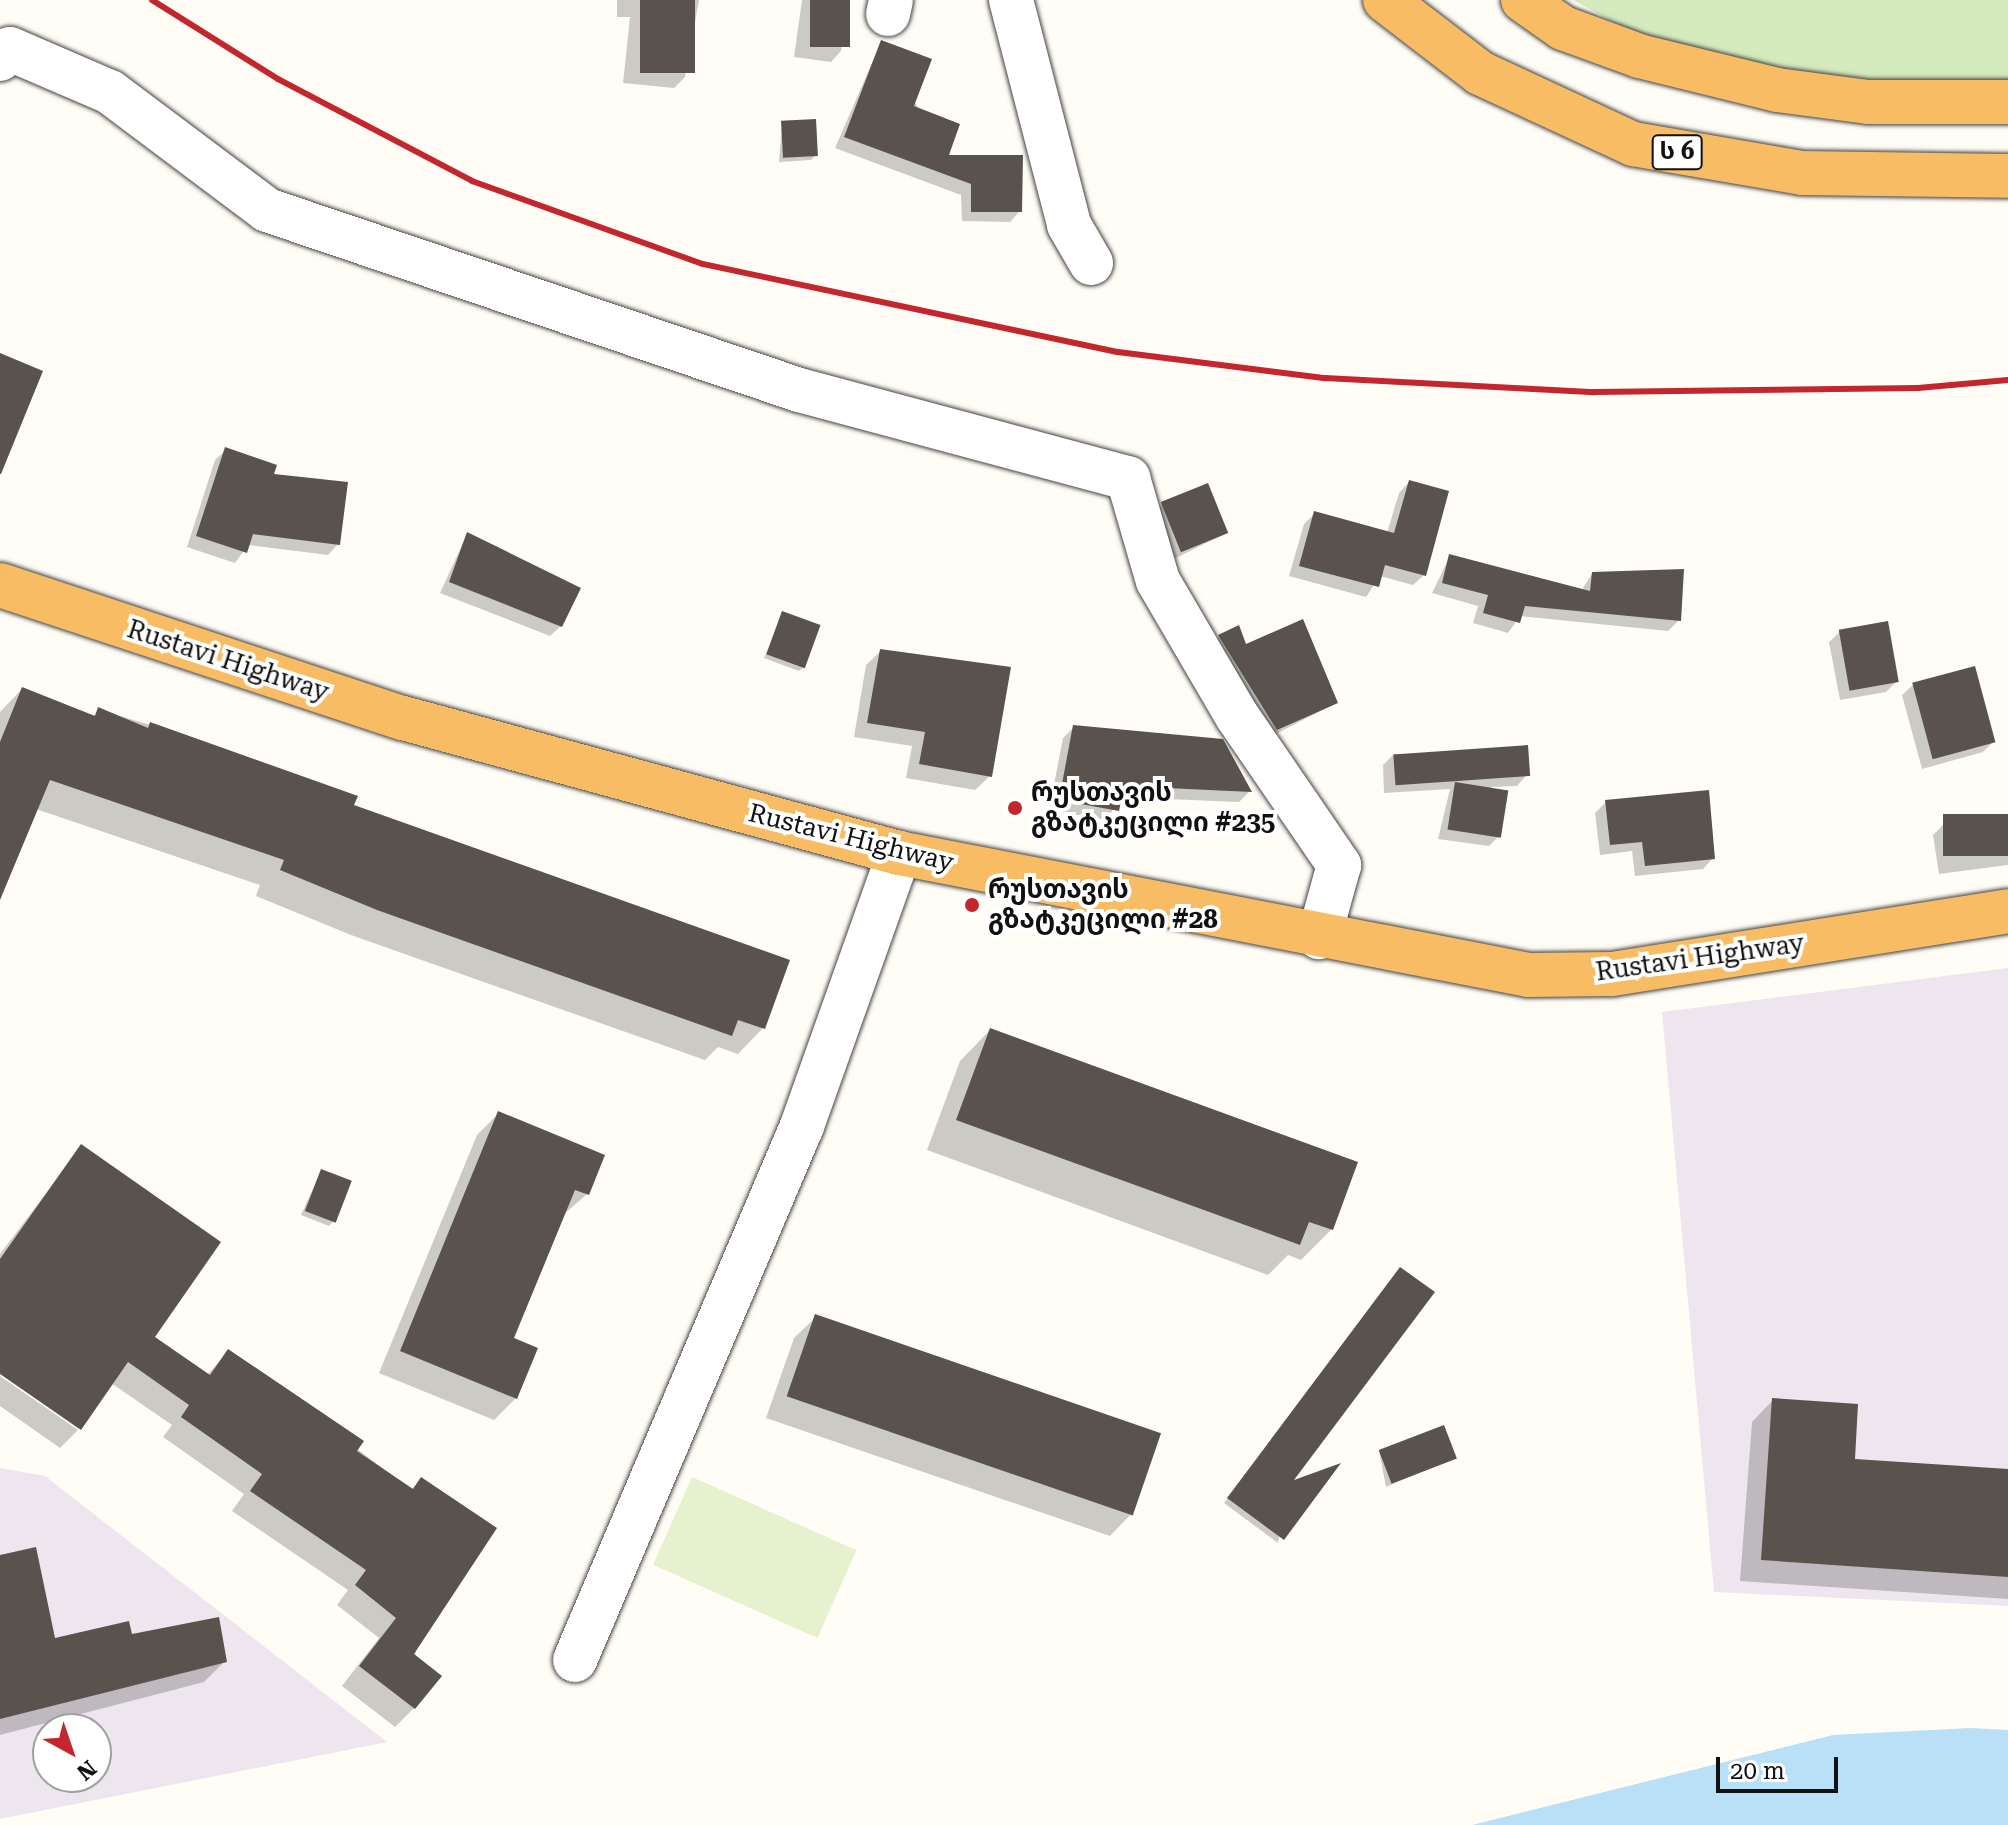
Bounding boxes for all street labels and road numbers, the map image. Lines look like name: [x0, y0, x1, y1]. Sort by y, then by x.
road number: ს 6: [1651, 132, 1703, 172]
street label: Rustavi Highway: [123, 614, 333, 708]
street label: Rustavi Highway: [745, 797, 957, 879]
street label: Rustavi Highway: [1594, 928, 1806, 988]

